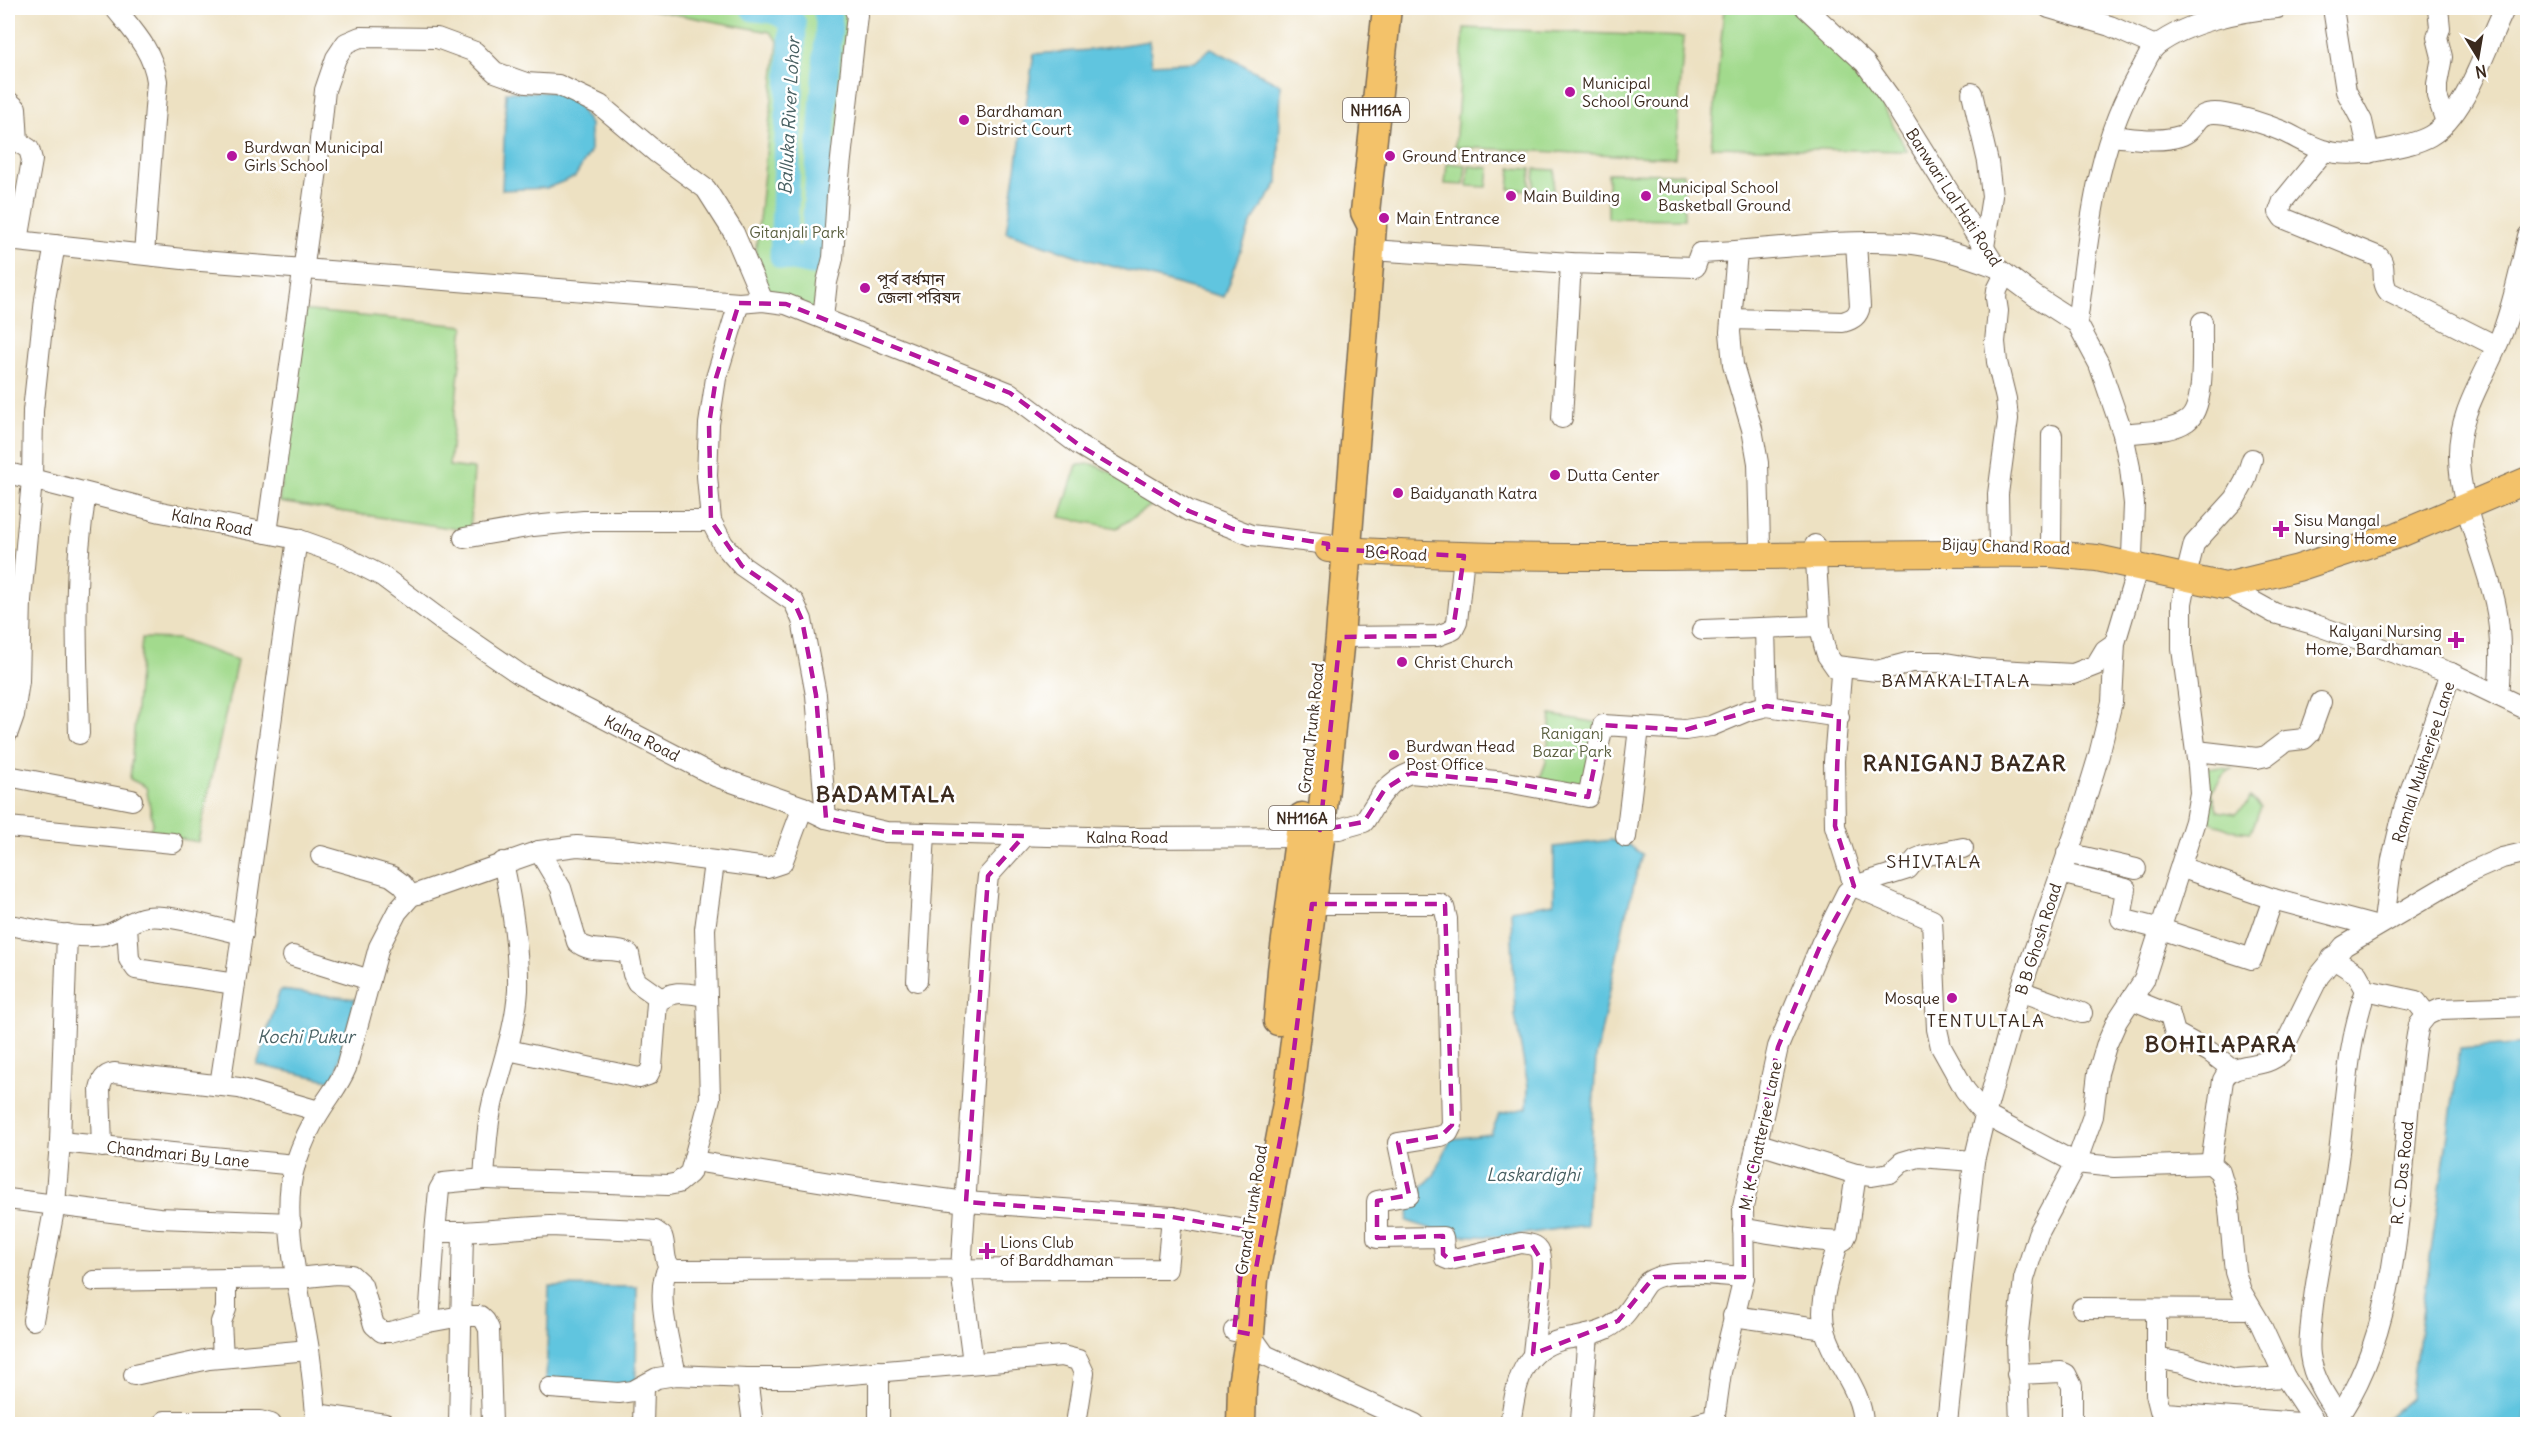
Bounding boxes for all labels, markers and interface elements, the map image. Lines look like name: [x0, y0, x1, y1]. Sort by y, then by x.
north arrow: [2448, 27, 2508, 87]
water label: Balluka River Lohor: [773, 34, 805, 195]
text: N: [2474, 61, 2488, 83]
place label: Municipal School Ground: [1582, 73, 1689, 111]
marker: Municipal School Ground: [1563, 85, 1577, 99]
road number: NH116A: [1343, 98, 1409, 122]
place label: Bardhaman District Court: [976, 101, 1072, 139]
marker: Bardhaman District Court: [957, 113, 971, 127]
street label: Banwari Lal Hati Road: [1902, 124, 2006, 270]
place label: Burdwan Municipal Girls School: [244, 137, 383, 175]
place label: Ground Entrance: [1402, 146, 1526, 166]
marker: Burdwan Municipal Girls School: [225, 149, 239, 163]
marker: Ground Entrance: [1383, 149, 1397, 163]
place label: Municipal School Basketball Ground: [1658, 177, 1791, 215]
place label: Main Building: [1523, 186, 1620, 206]
marker: Main Building: [1504, 189, 1518, 203]
marker: Municipal School Basketball Ground: [1639, 189, 1653, 203]
place label: Main Entrance: [1396, 208, 1500, 228]
marker: Main Entrance: [1377, 211, 1391, 225]
park label: Gitanjali Park: [749, 222, 845, 242]
place label: পূর্ব বর্ধমান জেলা পরিষদ: [877, 269, 962, 307]
marker: পূর্ব বর্ধমান জেলা পরিষদ: [858, 281, 872, 295]
place label: Dutta Center: [1567, 465, 1660, 485]
marker: Dutta Center: [1548, 468, 1562, 482]
place label: Baidyanath Katra: [1410, 483, 1537, 503]
marker: Baidyanath Katra: [1391, 486, 1405, 500]
street label: Kalna Road: [170, 504, 254, 540]
place label: Sisu Mangal Nursing Home: [2294, 510, 2397, 548]
marker: Sisu Mangal Nursing Home: [2272, 520, 2290, 538]
street label: Bijay Chand Road: [1941, 534, 2071, 558]
street label: BC Road: [1364, 541, 1428, 565]
place label: Kalyani Nursing Home, Bardhaman: [2306, 621, 2442, 659]
marker: Kalyani Nursing Home, Bardhaman: [2447, 631, 2465, 649]
place label: Christ Church: [1414, 652, 1513, 672]
marker: Christ Church: [1395, 655, 1409, 669]
street label: Grand Trunk Road: [1294, 662, 1328, 794]
district label: BAMAKALITALA: [1881, 669, 2031, 692]
street label: Ramlal Mukherjee Lane: [2387, 679, 2459, 845]
street label: Kalna Road: [601, 710, 683, 766]
park label: Raniganj Bazar Park: [1532, 723, 1612, 761]
place label: Burdwan Head Post Office: [1406, 736, 1515, 774]
marker: Burdwan Head Post Office: [1387, 748, 1401, 762]
district label: RANIGANJ BAZAR: [1863, 749, 2067, 777]
district label: BADAMTALA: [816, 780, 956, 808]
road number: NH116A: [1269, 806, 1335, 830]
street label: Kalna Road: [1086, 827, 1168, 847]
district label: SHIVTALA: [1886, 850, 1982, 873]
street label: B B Ghosh Road: [2011, 881, 2065, 997]
place label: Mosque: [1884, 988, 1940, 1008]
marker: Mosque: [1945, 991, 1959, 1005]
district label: TENTULTALA: [1927, 1009, 2045, 1032]
water label: Kochi Pukur: [257, 1025, 357, 1048]
district label: BOHILAPARA: [2145, 1030, 2297, 1058]
street label: M. K. Chatterjee Lane: [1734, 1060, 1786, 1212]
street label: R. C. Das Road: [2387, 1120, 2417, 1226]
street label: Chandmari By Lane: [106, 1137, 250, 1171]
street label: Grand Trunk Road: [1231, 1144, 1271, 1276]
water label: Laskardighi: [1486, 1163, 1582, 1186]
place label: Lions Club of Barddhaman: [1000, 1232, 1114, 1270]
marker: Lions Club of Barddhaman: [978, 1242, 996, 1260]

